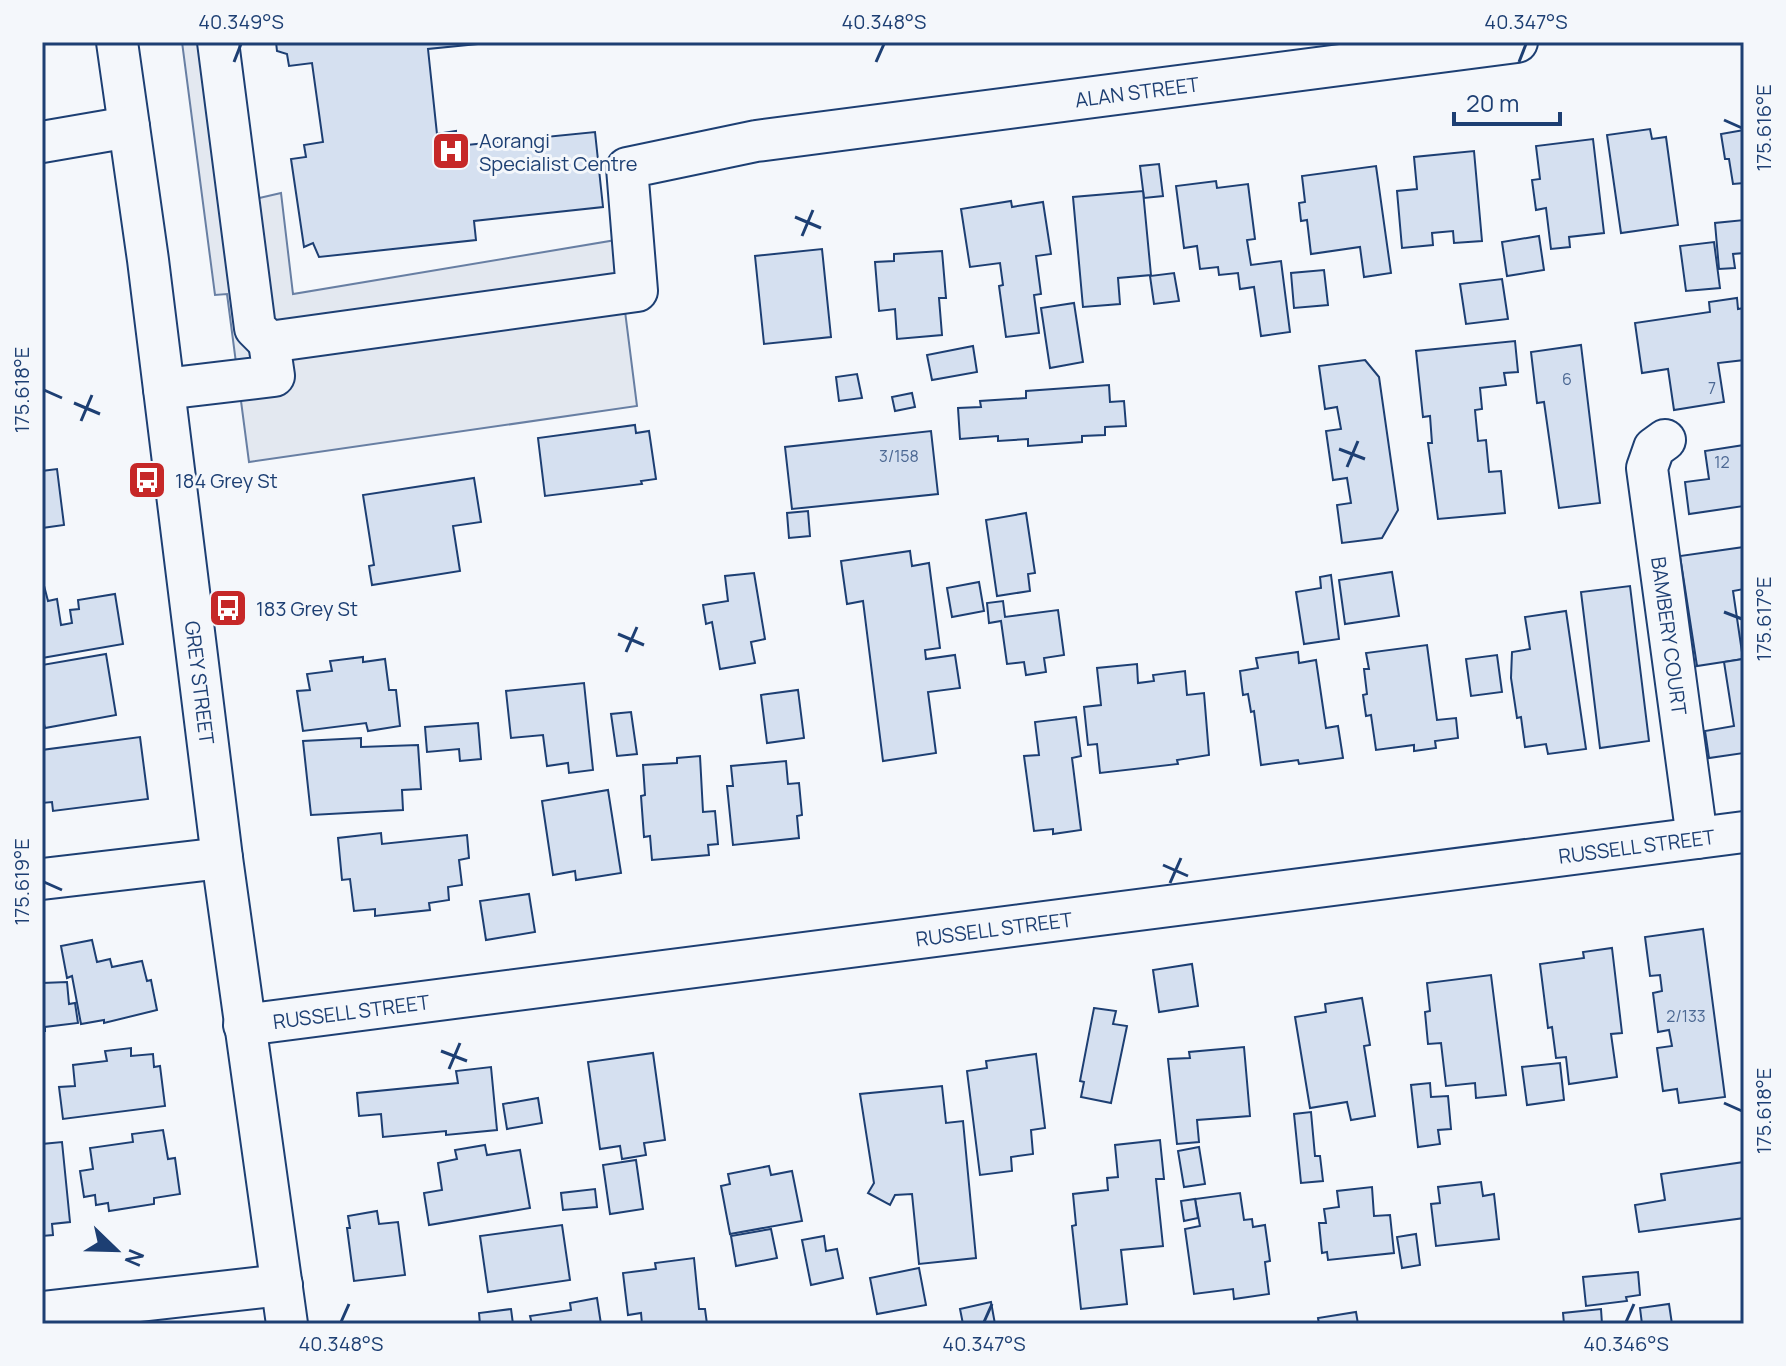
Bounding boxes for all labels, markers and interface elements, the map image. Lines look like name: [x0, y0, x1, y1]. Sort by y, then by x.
text: 40.349°S: [198, 8, 284, 35]
text: 40.348°S: [842, 8, 926, 35]
text: 40.347°S: [1484, 8, 1568, 35]
street label: ALAN STREET: [1073, 70, 1201, 113]
scale bar: [1454, 76, 1560, 126]
text: 175.616°E: [1750, 84, 1777, 172]
text: 20 m: [1466, 86, 1519, 119]
place label: Aorangi Specialist Centre: [479, 127, 638, 177]
hospital icon: Aorangi Specialist Centre: [430, 130, 472, 172]
text: 175.618°E: [8, 347, 35, 433]
house number: 6: [1562, 368, 1572, 390]
house number: 7: [1708, 377, 1716, 399]
house number: 3/158: [879, 445, 919, 467]
house number: 12: [1714, 451, 1730, 473]
bus stop icon: 184 Grey St: [126, 459, 168, 501]
place label: 184 Grey St: [175, 467, 278, 494]
street label: BAMBERY COURT: [1646, 555, 1694, 717]
text: 175.617°E: [1750, 577, 1777, 661]
bus stop icon: 183 Grey St: [207, 587, 249, 629]
place label: 183 Grey St: [256, 595, 358, 622]
street label: GREY STREET: [179, 619, 221, 746]
street label: RUSSELL STREET: [1557, 822, 1716, 869]
text: 175.619°E: [8, 838, 35, 926]
street label: RUSSELL STREET: [914, 905, 1074, 952]
street label: RUSSELL STREET: [271, 988, 431, 1035]
house number: 2/133: [1666, 1005, 1706, 1027]
text: 175.618°E: [1750, 1068, 1777, 1154]
north arrow: [76, 1210, 156, 1290]
text: N: [118, 1245, 151, 1271]
text: 40.348°S: [299, 1330, 383, 1357]
text: 40.347°S: [942, 1330, 1026, 1357]
text: 40.346°S: [1583, 1330, 1669, 1357]

